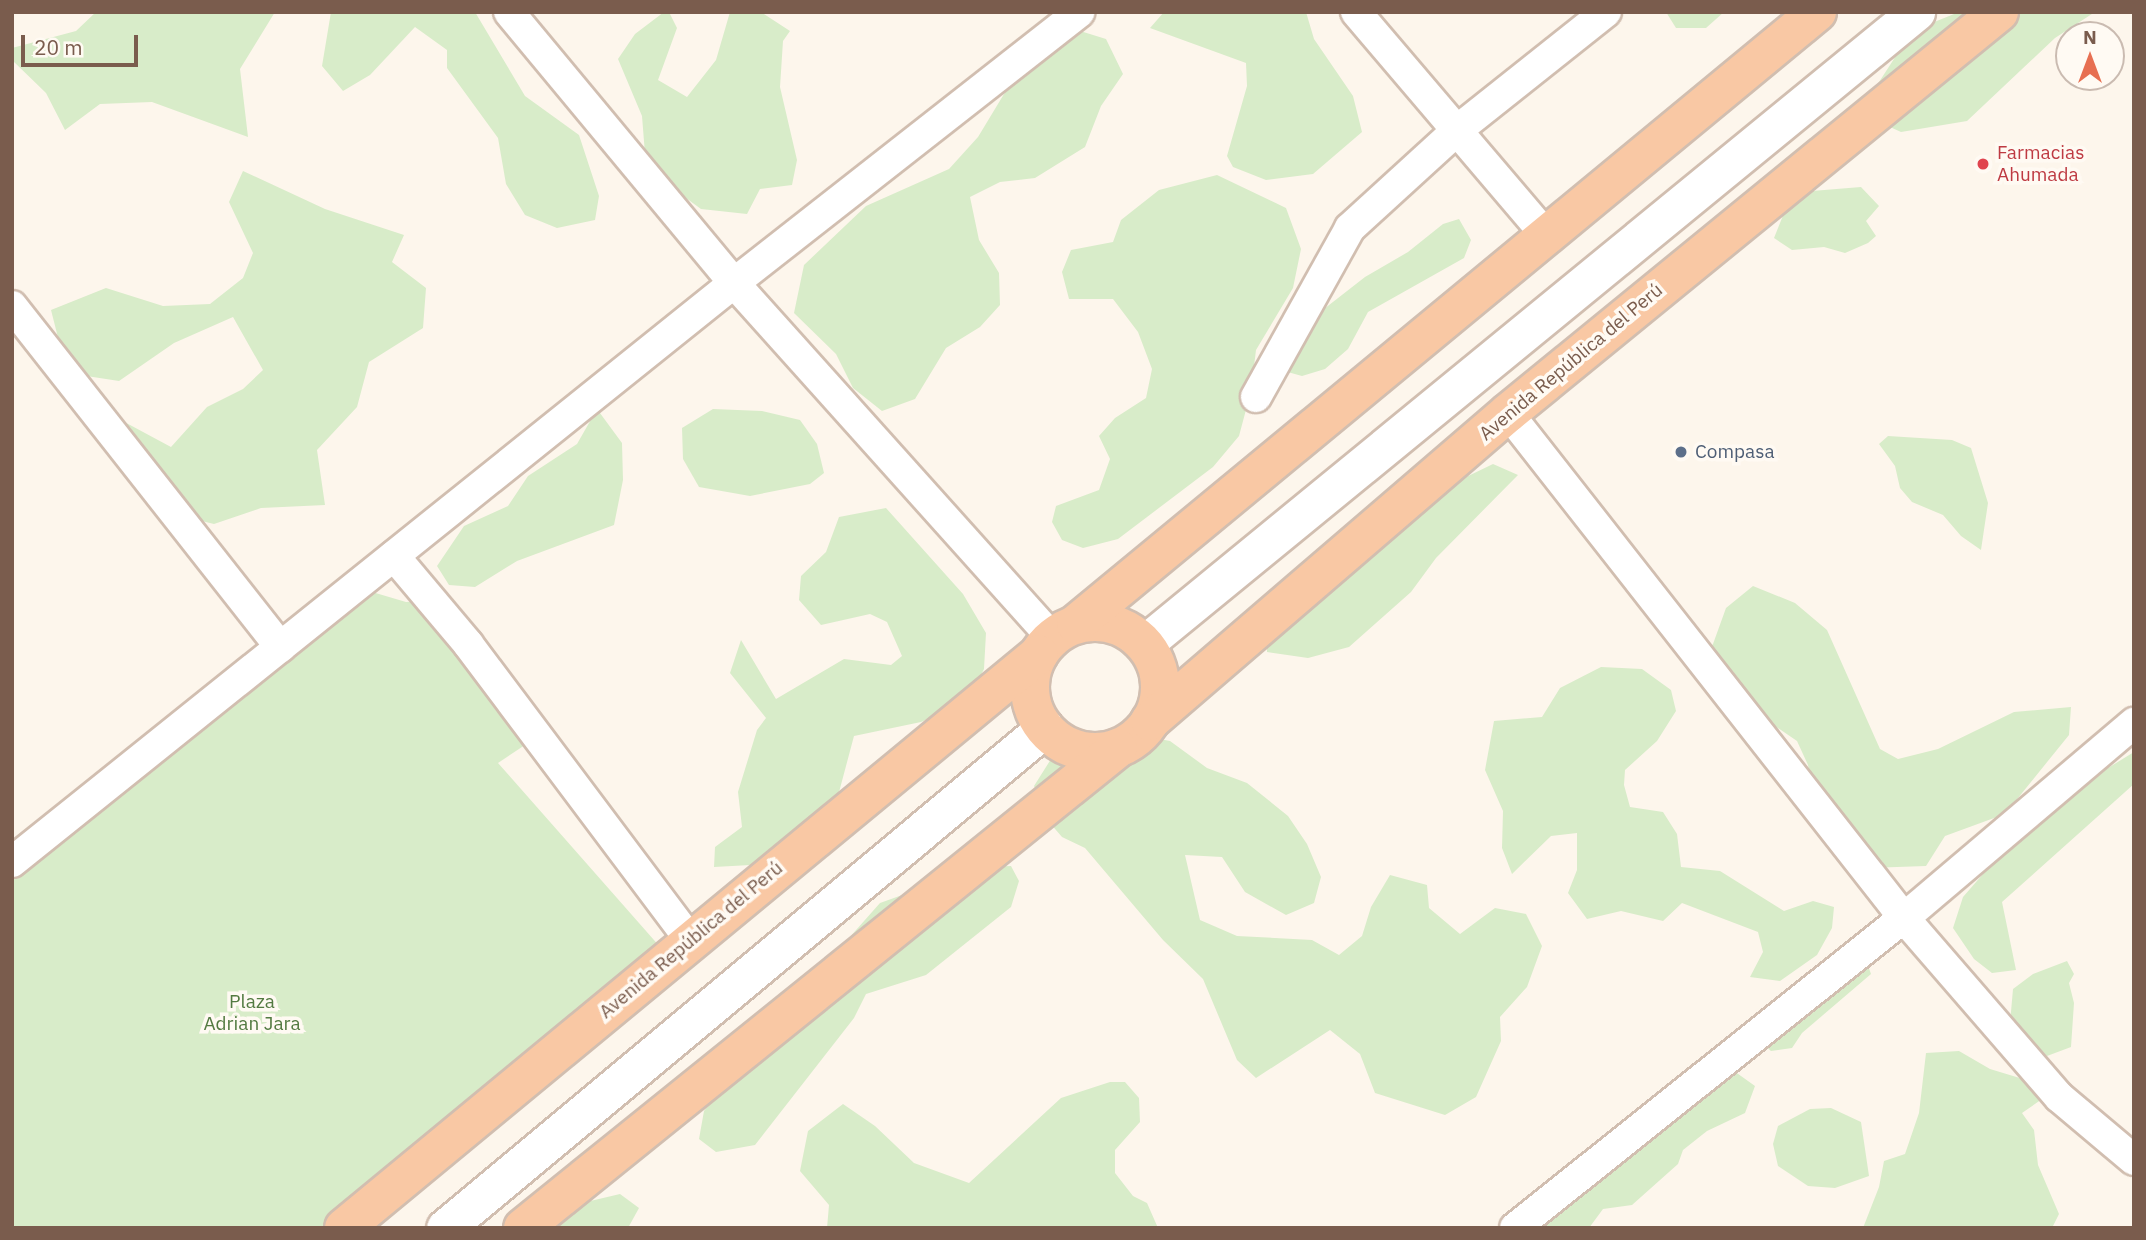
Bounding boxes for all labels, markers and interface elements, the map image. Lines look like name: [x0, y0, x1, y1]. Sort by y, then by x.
scale bar: [24, 21, 142, 65]
north arrow: [2055, 21, 2125, 91]
text: N: [2083, 25, 2097, 49]
text: 20 m: [34, 33, 83, 61]
place label: Farmacias Ahumada: [1997, 142, 2084, 186]
marker: Farmacias Ahumada: [1975, 156, 1991, 172]
street label: Avenida República del Perú: [1475, 279, 1667, 445]
place label: Compasa: [1695, 441, 1775, 463]
marker: Compasa: [1673, 444, 1689, 460]
street label: Avenida República del Perú: [595, 857, 787, 1023]
park label: Plaza Adrian Jara: [203, 991, 301, 1035]

